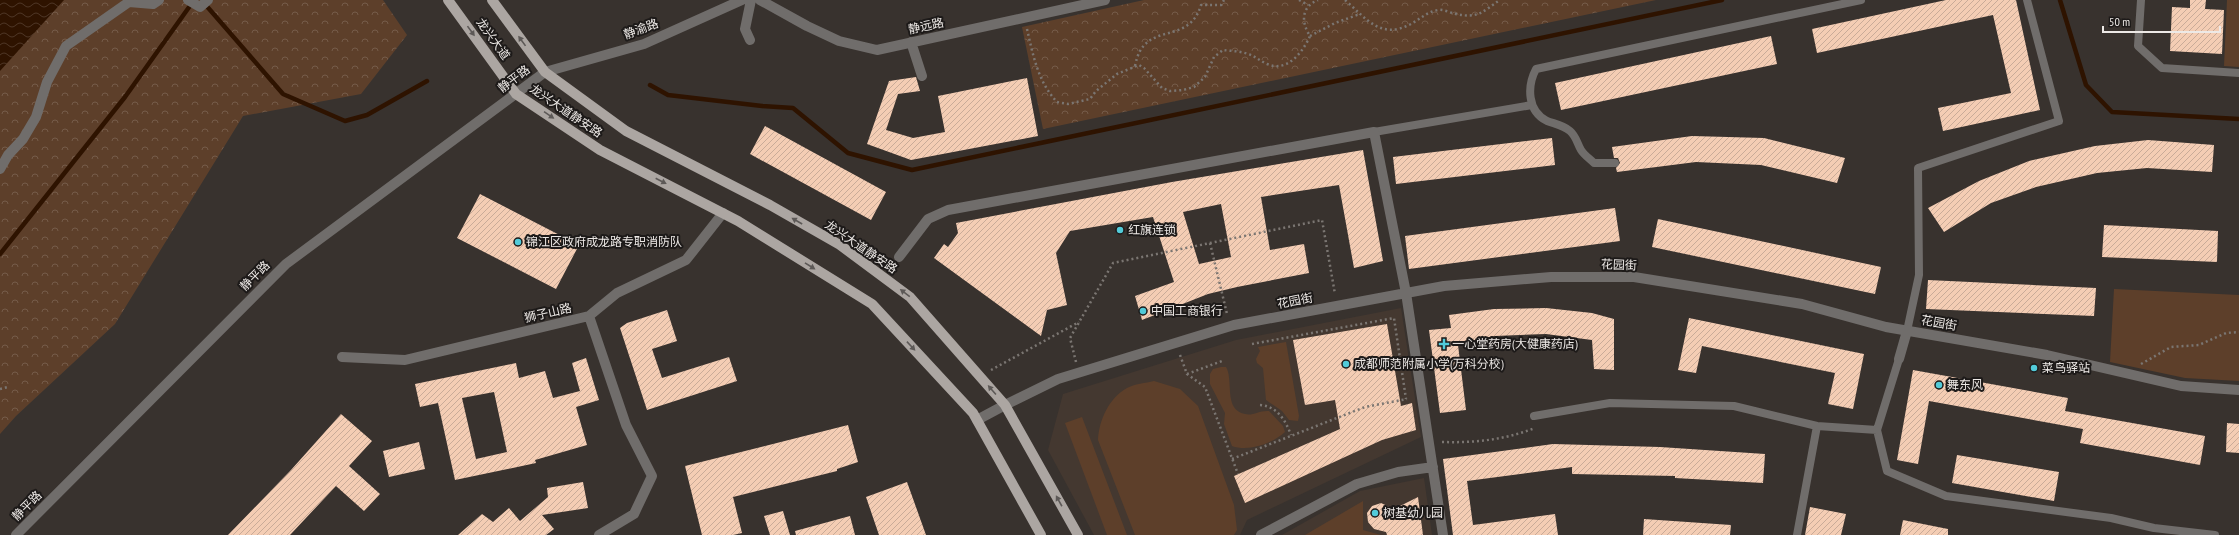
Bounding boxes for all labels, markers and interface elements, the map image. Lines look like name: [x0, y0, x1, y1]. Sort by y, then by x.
scale bar: [2103, 8, 2220, 34]
street label: 静远路: [907, 14, 945, 37]
text: 50 m: [2109, 14, 2130, 29]
street label: 龙兴大道: [473, 15, 514, 63]
street label: 静渝路: [621, 15, 660, 42]
one-way arrow: [467, 26, 475, 37]
one-way arrow: [518, 35, 526, 46]
street label: 静平路: [495, 62, 533, 95]
street label: 龙兴大道静安路: [527, 81, 605, 140]
one-way arrow: [544, 111, 554, 119]
one-way arrow: [655, 178, 666, 184]
one-way arrow: [791, 217, 803, 224]
street label: 龙兴大道静安路: [822, 217, 900, 276]
place label: 红旗连锁: [1128, 222, 1176, 237]
marker: 红旗连锁: [1115, 225, 1125, 235]
place label: 锦江区政府成龙路专职消防队: [526, 234, 682, 249]
marker: 锦江区政府成龙路专职消防队: [513, 237, 523, 247]
street label: 花园街: [1601, 256, 1637, 273]
street label: 静平路: [237, 258, 273, 294]
one-way arrow: [805, 262, 815, 270]
one-way arrow: [899, 289, 910, 298]
street label: 花园街: [1276, 290, 1314, 311]
street label: 狮子山路: [523, 300, 573, 325]
place label: 中国工商银行: [1151, 303, 1223, 318]
marker: 中国工商银行: [1138, 306, 1148, 316]
street label: 花园街: [1920, 312, 1958, 333]
place label: 一心堂药房(大健康药店): [1452, 336, 1578, 351]
marker: 一心堂药房(大健康药店): [1439, 339, 1449, 349]
one-way arrow: [906, 341, 916, 351]
place label: 成都师范附属小学(万科分校): [1354, 356, 1504, 371]
marker: 成都师范附属小学(万科分校): [1341, 359, 1351, 369]
place label: 菜鸟驿站: [2042, 360, 2090, 375]
marker: 菜鸟驿站: [2029, 363, 2039, 373]
place label: 舞东风: [1947, 377, 1983, 392]
marker: 舞东风: [1934, 380, 1944, 390]
one-way arrow: [987, 385, 996, 395]
street label: 静平路: [9, 488, 45, 524]
one-way arrow: [1055, 495, 1062, 507]
place label: 树基幼儿园: [1383, 505, 1443, 520]
marker: 树基幼儿园: [1370, 508, 1380, 518]

